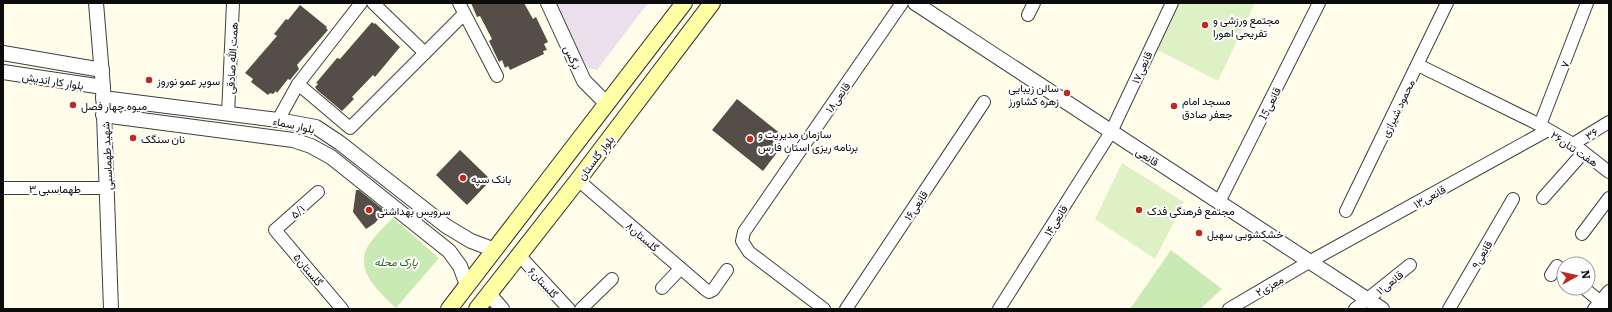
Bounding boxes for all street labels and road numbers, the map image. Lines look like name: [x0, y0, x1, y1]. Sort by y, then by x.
street label: همت الله صادقی: [221, 21, 241, 94]
street label: نرگس: [560, 42, 586, 72]
street label: ۱۷قانعی: [1127, 48, 1155, 86]
street label: ۷: [1555, 58, 1573, 70]
street label: بلوار کار اندیش: [21, 67, 85, 93]
street label: محمود شیرازی: [1376, 76, 1418, 140]
street label: ۱۸قانعی: [821, 78, 853, 116]
street label: 15قانعی: [1254, 84, 1284, 122]
street label: بلوار سماء: [272, 112, 316, 136]
street label: شهید طهماسبی: [96, 121, 116, 191]
street label: ۳۶: [1581, 123, 1601, 143]
street label: هفت تنان۲۶: [1548, 126, 1602, 170]
street label: بلوار گلستان: [573, 131, 617, 183]
street label: قانعی: [1133, 143, 1163, 169]
street label: ۳ طهماسبی: [29, 180, 81, 196]
street label: ۱۳قانعی: [1410, 181, 1448, 211]
street label: ۱۶قانعی: [899, 187, 931, 223]
street label: ۵/۱: [286, 200, 308, 222]
street label: ۱۴قانعی: [1039, 201, 1071, 239]
street label: گلستان۸: [623, 217, 663, 255]
street label: ۹قانعی: [1467, 237, 1495, 271]
street label: گلستان۵: [290, 249, 328, 289]
street label: گلستان۶: [525, 263, 563, 301]
street label: ۱۱قانعی: [1372, 266, 1406, 298]
street label: ۲معزی: [1252, 271, 1286, 299]

